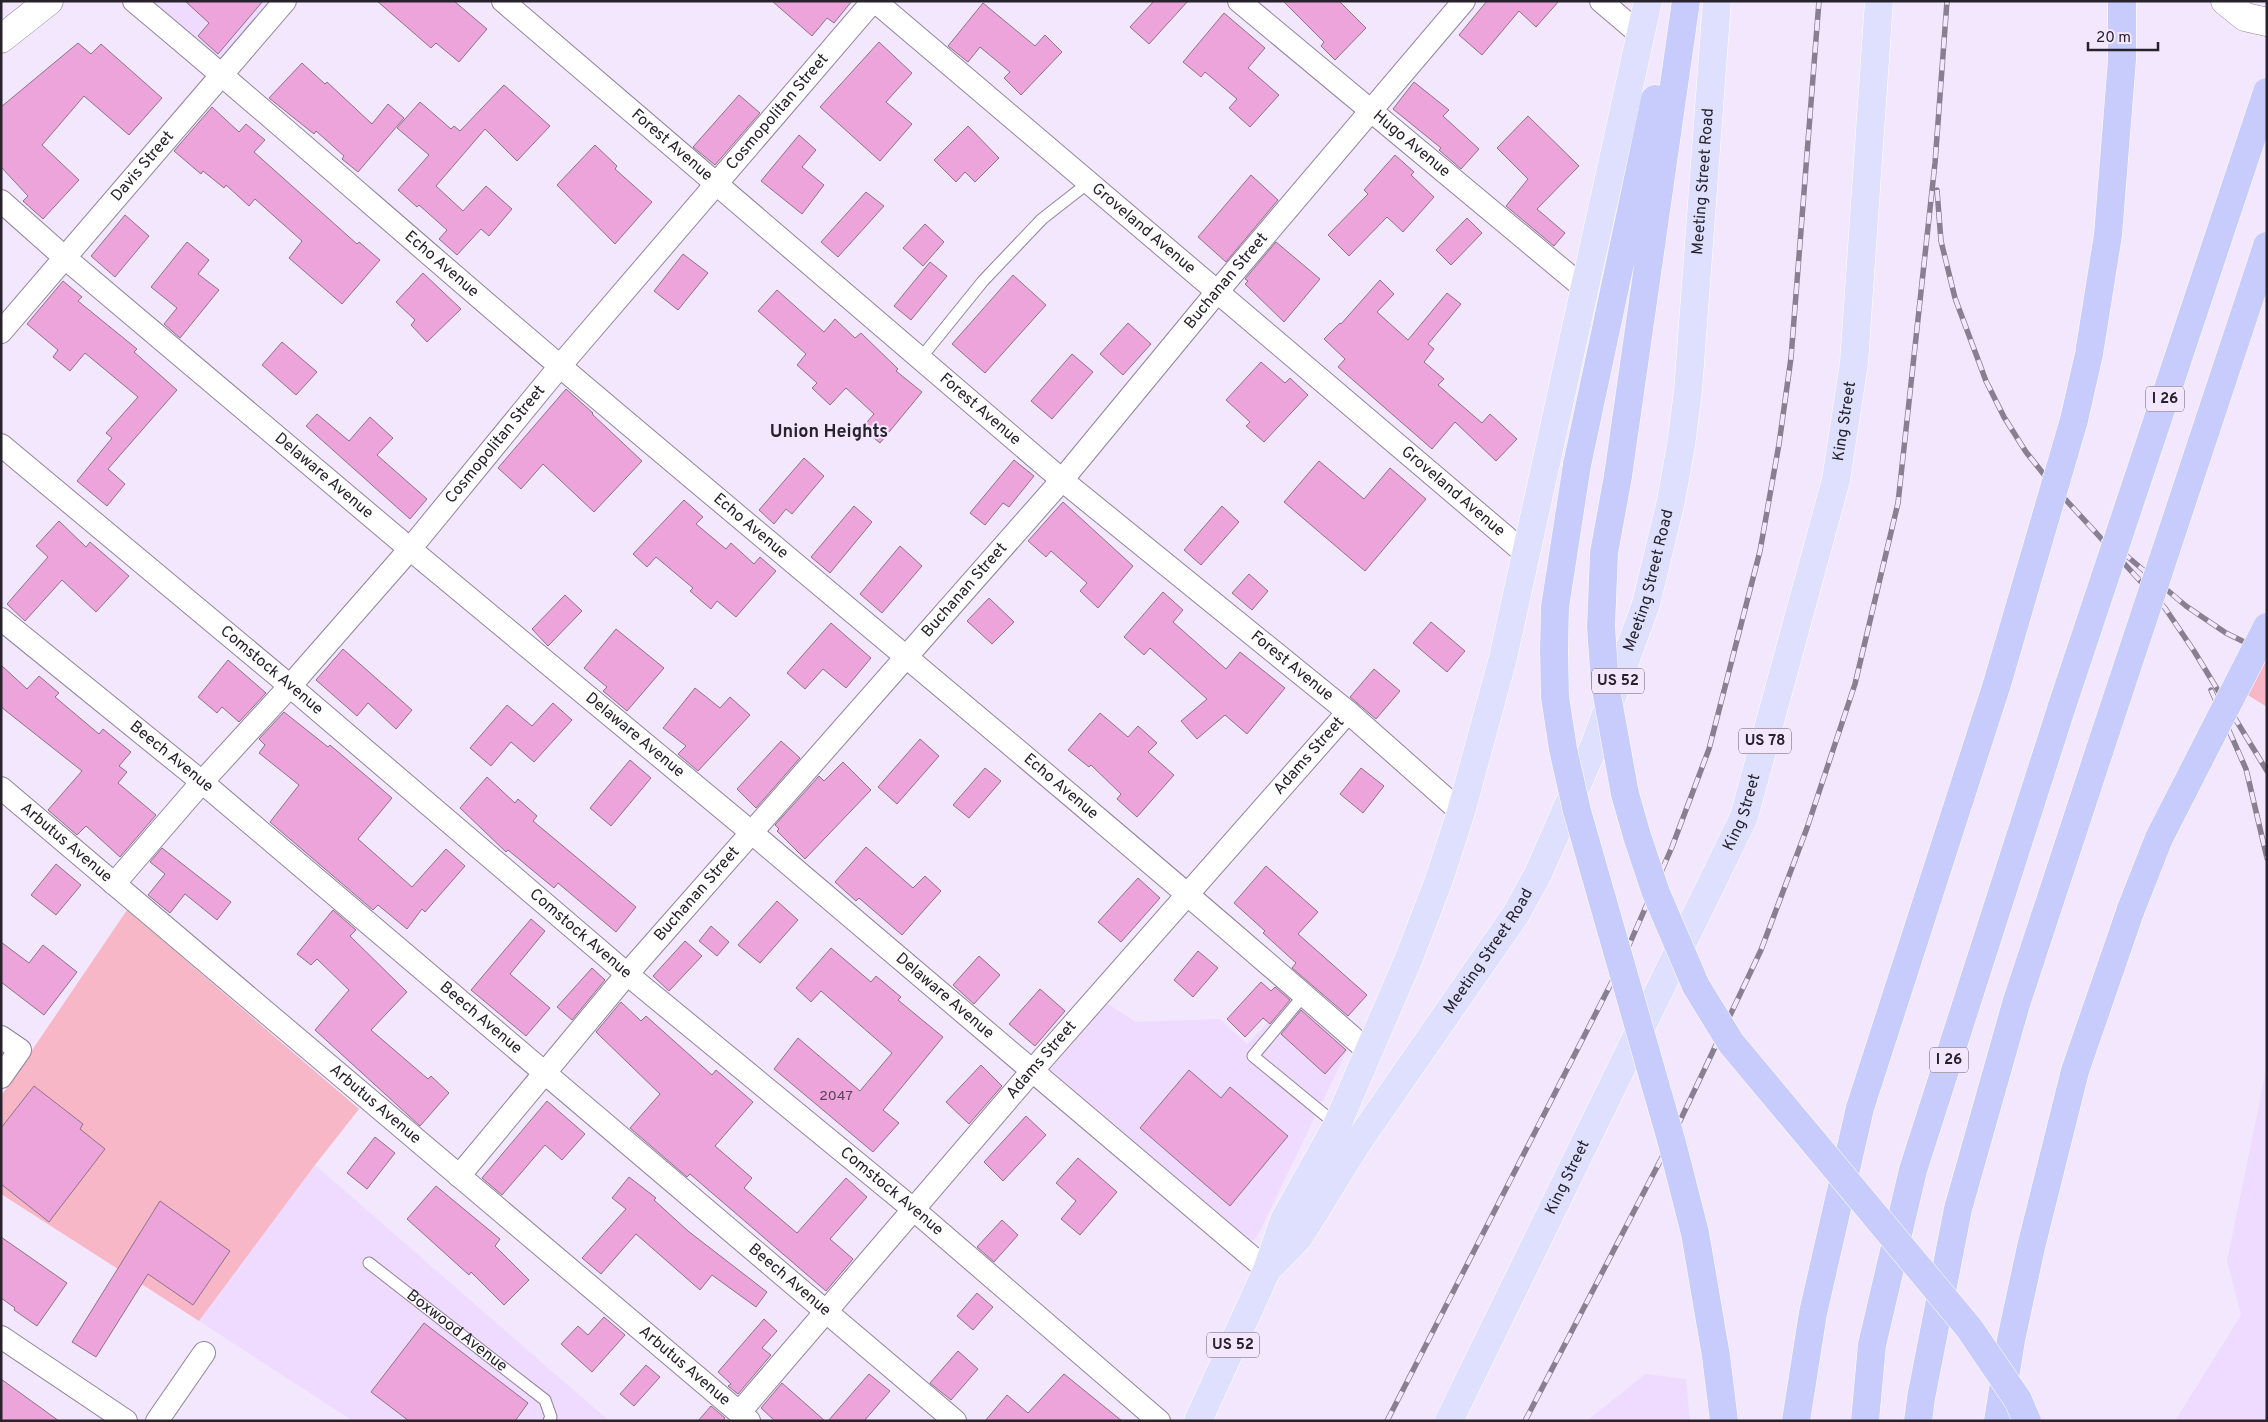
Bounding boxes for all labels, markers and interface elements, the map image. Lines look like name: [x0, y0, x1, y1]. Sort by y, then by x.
scale bar: [2088, 20, 2158, 52]
text: 20 m: [2096, 29, 2131, 48]
street label: Cosmopolitan Street: [722, 50, 833, 175]
street label: Forest Avenue: [627, 105, 716, 186]
street label: Hugo Avenue: [1368, 106, 1454, 182]
street label: Meeting Street Road: [1688, 108, 1719, 256]
street label: Davis Street: [107, 127, 179, 206]
street label: Groveland Avenue: [1087, 179, 1199, 279]
street label: Echo Avenue: [400, 227, 483, 302]
street label: Buchanan Street: [1180, 229, 1273, 333]
street label: Forest Avenue: [935, 369, 1025, 450]
street label: King Street: [1829, 380, 1861, 463]
street label: Cosmopolitan Street: [441, 381, 550, 508]
road number: I 26: [2146, 386, 2184, 412]
district label: Union Heights: [770, 421, 888, 444]
street label: Delaware Avenue: [270, 429, 377, 523]
street label: Groveland Avenue: [1397, 442, 1509, 542]
street label: Echo Avenue: [709, 489, 792, 564]
street label: Meeting Street Road: [1619, 508, 1679, 655]
street label: Buchanan Street: [918, 539, 1012, 642]
street label: Comstock Avenue: [216, 622, 327, 720]
street label: Forest Avenue: [1246, 627, 1337, 706]
road number: US 52: [1592, 668, 1644, 694]
street label: Delaware Avenue: [581, 689, 688, 782]
street label: Adams Street: [1270, 713, 1349, 799]
street label: Beech Avenue: [125, 717, 217, 797]
road number: US 78: [1739, 728, 1791, 754]
street label: Echo Avenue: [1019, 750, 1102, 824]
street label: King Street: [1719, 772, 1765, 854]
street label: Arbutus Avenue: [16, 798, 116, 887]
street label: Buchanan Street: [650, 843, 744, 946]
street label: Comstock Avenue: [525, 885, 636, 983]
street label: Meeting Street Road: [1440, 885, 1538, 1018]
street label: Delaware Avenue: [891, 949, 998, 1044]
street label: Beech Avenue: [435, 978, 526, 1059]
street label: Adams Street: [1002, 1017, 1081, 1103]
road number: I 26: [1930, 1048, 1968, 1072]
street label: Arbutus Avenue: [325, 1060, 425, 1149]
house number: 2047: [819, 1088, 853, 1105]
street label: King Street: [1541, 1137, 1595, 1218]
street label: Comstock Avenue: [836, 1143, 947, 1240]
street label: Beech Avenue: [744, 1240, 835, 1321]
street label: Boxwood Avenue: [402, 1286, 511, 1377]
street label: Arbutus Avenue: [634, 1322, 734, 1411]
road number: US 52: [1207, 1332, 1259, 1358]

